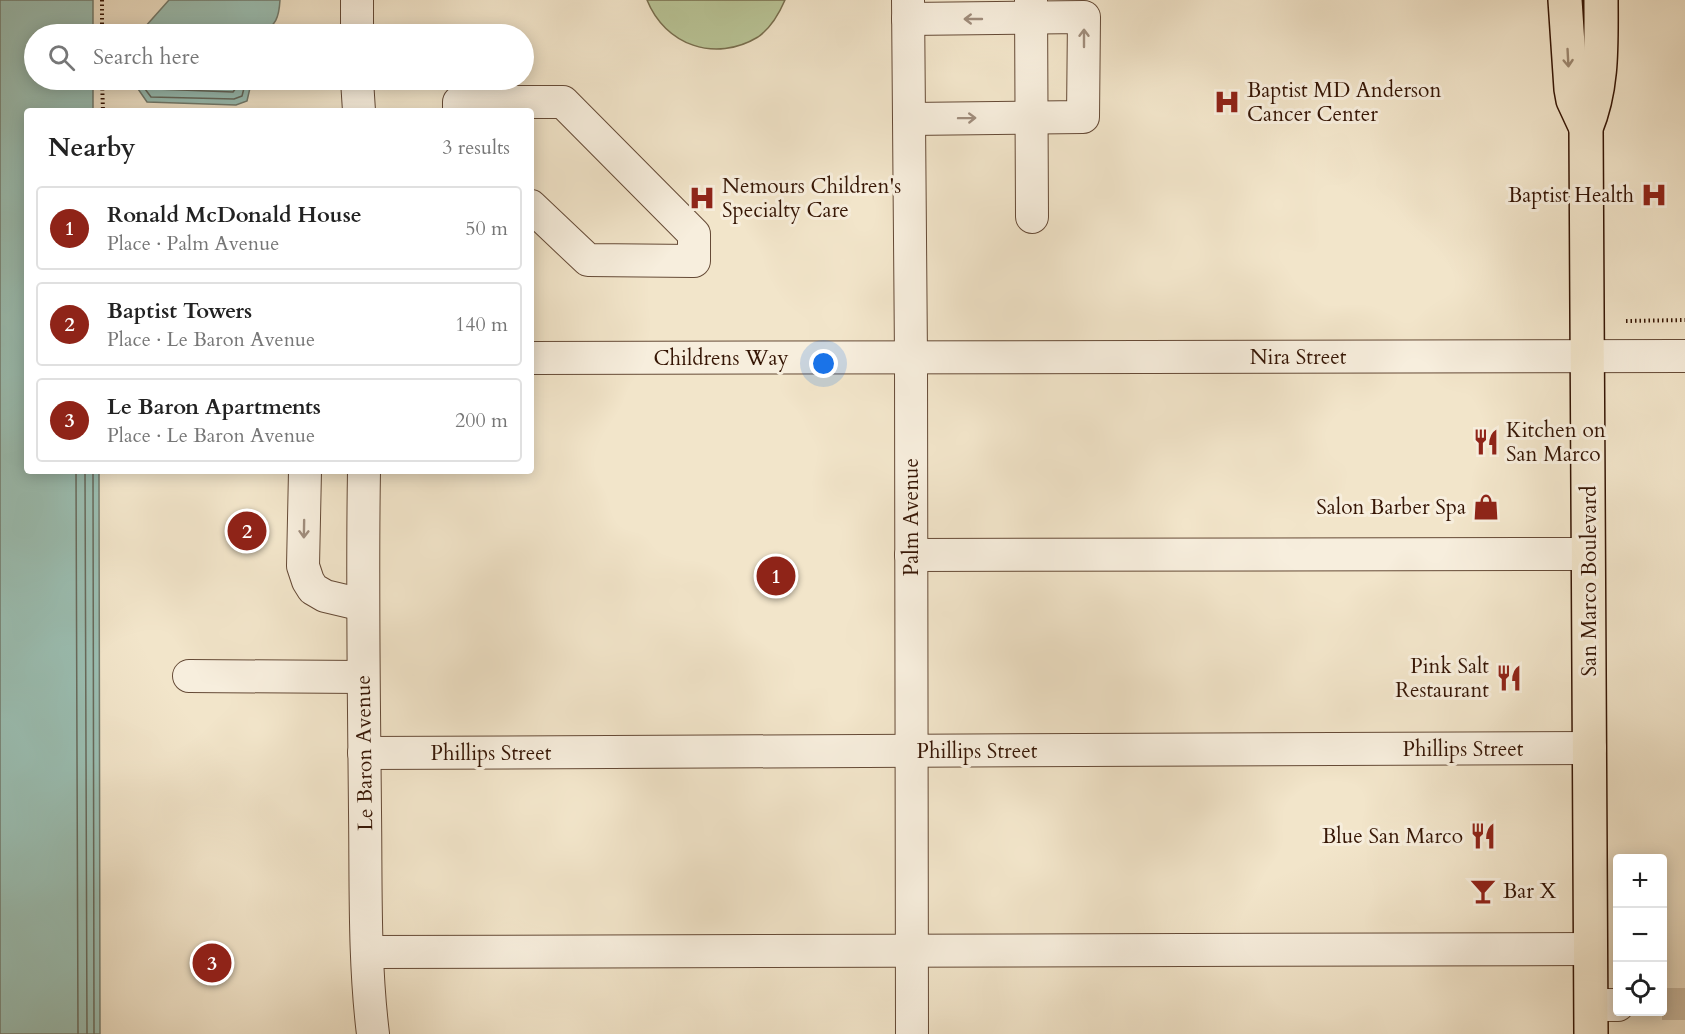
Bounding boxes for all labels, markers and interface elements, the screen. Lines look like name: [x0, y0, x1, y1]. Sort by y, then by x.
one-way arrow: [963, 13, 983, 25]
search box: [24, 24, 534, 90]
one-way arrow: [1078, 29, 1090, 49]
icon: search: [45, 41, 78, 74]
text: Search here: [93, 42, 200, 72]
one-way arrow: [1562, 48, 1573, 68]
place label: Baptist MD Anderson Cancer Center: [1247, 76, 1441, 129]
hospital icon: Baptist MD Anderson Cancer Center: [1212, 87, 1242, 117]
one-way arrow: [957, 113, 977, 124]
text: Nearby: [48, 130, 136, 165]
text: 3 results: [442, 134, 510, 161]
place label: Nemours Children's Specialty Care: [722, 172, 901, 225]
hospital icon: Baptist Health: [1639, 180, 1669, 210]
place label: Baptist Health: [1508, 181, 1634, 210]
hospital icon: Nemours Children's Specialty Care: [687, 183, 717, 213]
text: Ronald McDonald House: [107, 200, 362, 230]
text: 1: [64, 215, 75, 242]
text: 50 m: [465, 215, 508, 242]
text: Place · Palm Avenue: [107, 230, 279, 257]
text: Baptist Towers: [107, 296, 252, 326]
text: 2: [64, 311, 75, 338]
text: 140 m: [455, 311, 508, 338]
text: Place · Le Baron Avenue: [107, 326, 315, 353]
street label: Nira Street: [1250, 343, 1347, 372]
street label: Childrens Way: [653, 344, 789, 373]
your location: [809, 349, 838, 378]
text: Le Baron Apartments: [107, 392, 321, 422]
text: 3: [64, 407, 75, 434]
text: 200 m: [455, 407, 508, 434]
place label: Kitchen on San Marco: [1506, 416, 1606, 469]
text: Place · Le Baron Avenue: [107, 422, 315, 449]
restaurant icon: Kitchen on San Marco: [1471, 427, 1501, 457]
street label: Palm Avenue: [897, 458, 926, 576]
street label: San Marco Boulevard: [1575, 486, 1604, 676]
shop icon: Salon Barber Spa: [1471, 492, 1501, 522]
place label: Salon Barber Spa: [1316, 493, 1466, 522]
pin: 2: [228, 508, 266, 554]
one-way arrow: [298, 519, 310, 539]
pin: 1: [756, 554, 796, 598]
place label: Pink Salt Restaurant: [1395, 652, 1489, 705]
restaurant icon: Pink Salt Restaurant: [1494, 663, 1524, 693]
street label: Le Baron Avenue: [349, 675, 380, 831]
street label: Phillips Street: [1403, 735, 1524, 764]
street label: Phillips Street: [917, 737, 1038, 766]
street label: Phillips Street: [431, 739, 552, 768]
restaurant icon: Blue San Marco: [1468, 821, 1498, 851]
place label: Blue San Marco: [1322, 822, 1463, 851]
map controls: [1613, 854, 1667, 1016]
button: +: [1613, 854, 1667, 908]
bar icon: Bar X: [1468, 876, 1498, 906]
place label: Bar X: [1503, 877, 1557, 906]
button: −: [1613, 908, 1667, 962]
pin: 3: [192, 940, 232, 986]
button: locate: [1613, 962, 1667, 1016]

